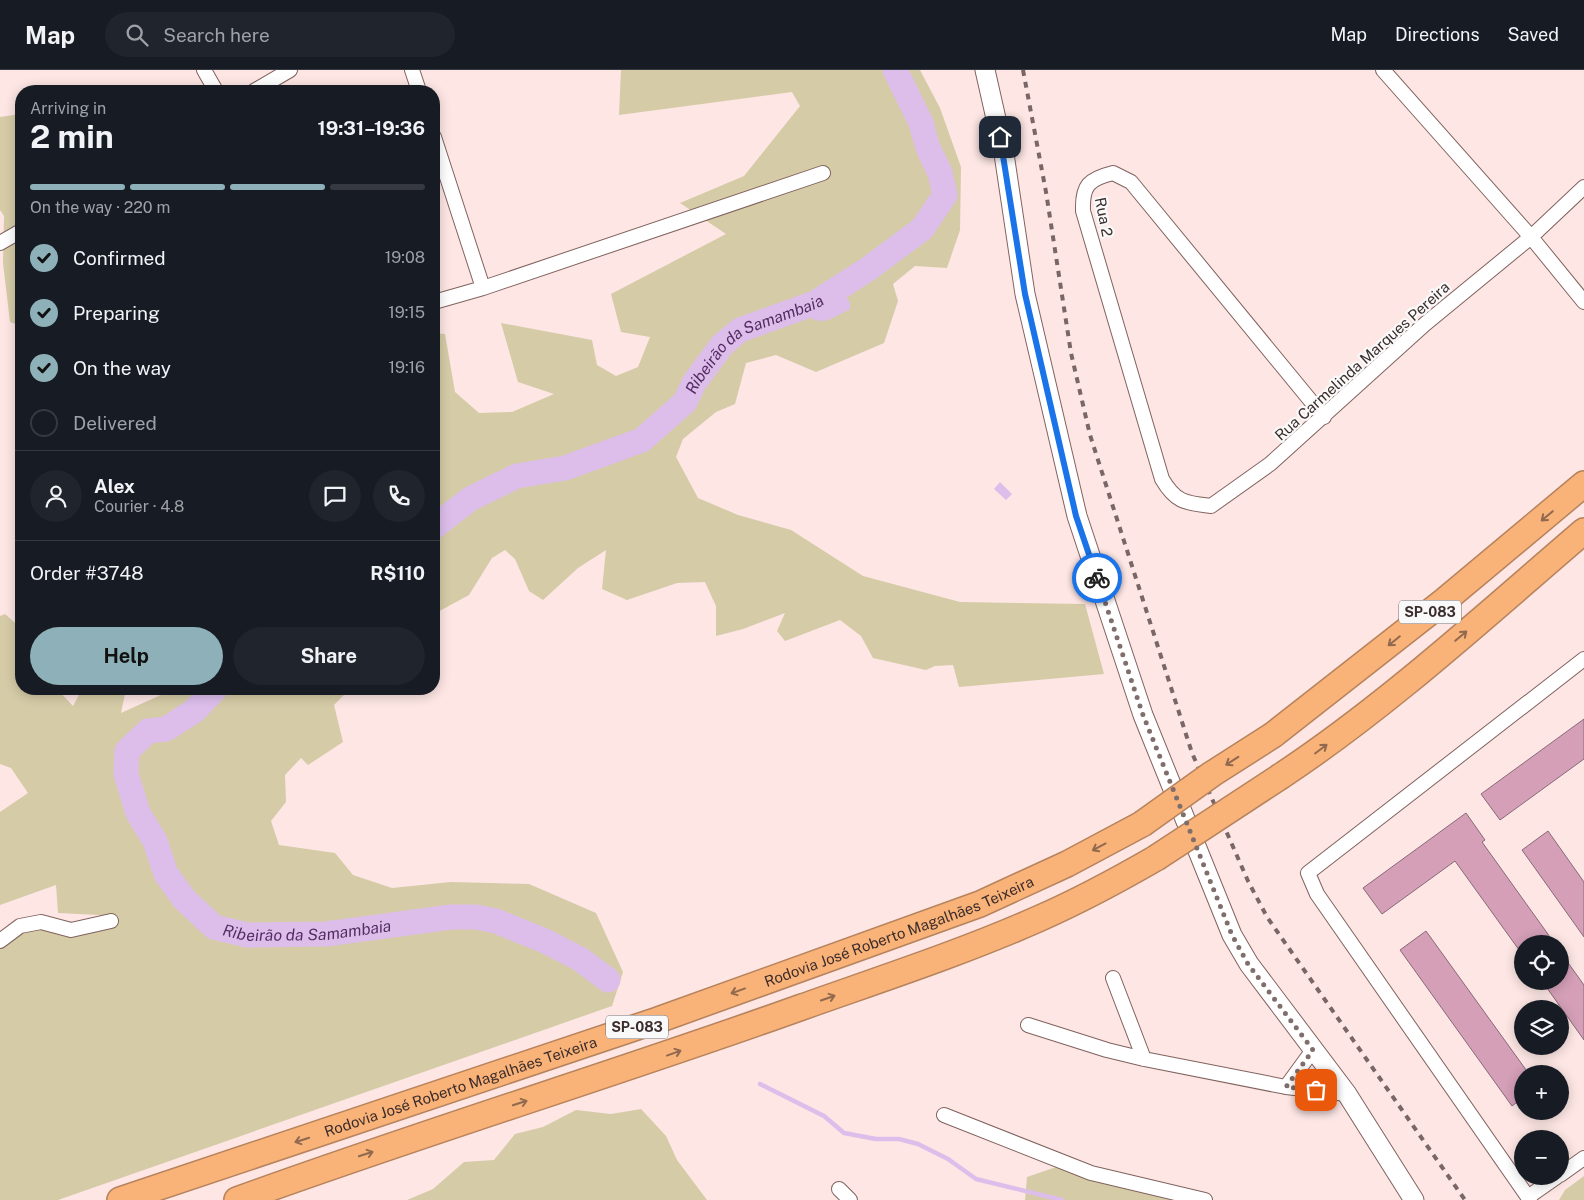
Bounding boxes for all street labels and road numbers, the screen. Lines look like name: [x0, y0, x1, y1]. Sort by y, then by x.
street label: Rua 2: [1092, 196, 1116, 238]
street label: Rua Carmelinda Marques Pereira: [1271, 278, 1453, 444]
road number: SP-083: [1399, 600, 1461, 624]
street label: Rodovia José Roberto Magalhães Teixeira: [762, 872, 1036, 990]
road number: SP-083: [606, 1016, 668, 1039]
street label: Rodovia José Roberto Magalhães Teixeira: [322, 1033, 599, 1140]

